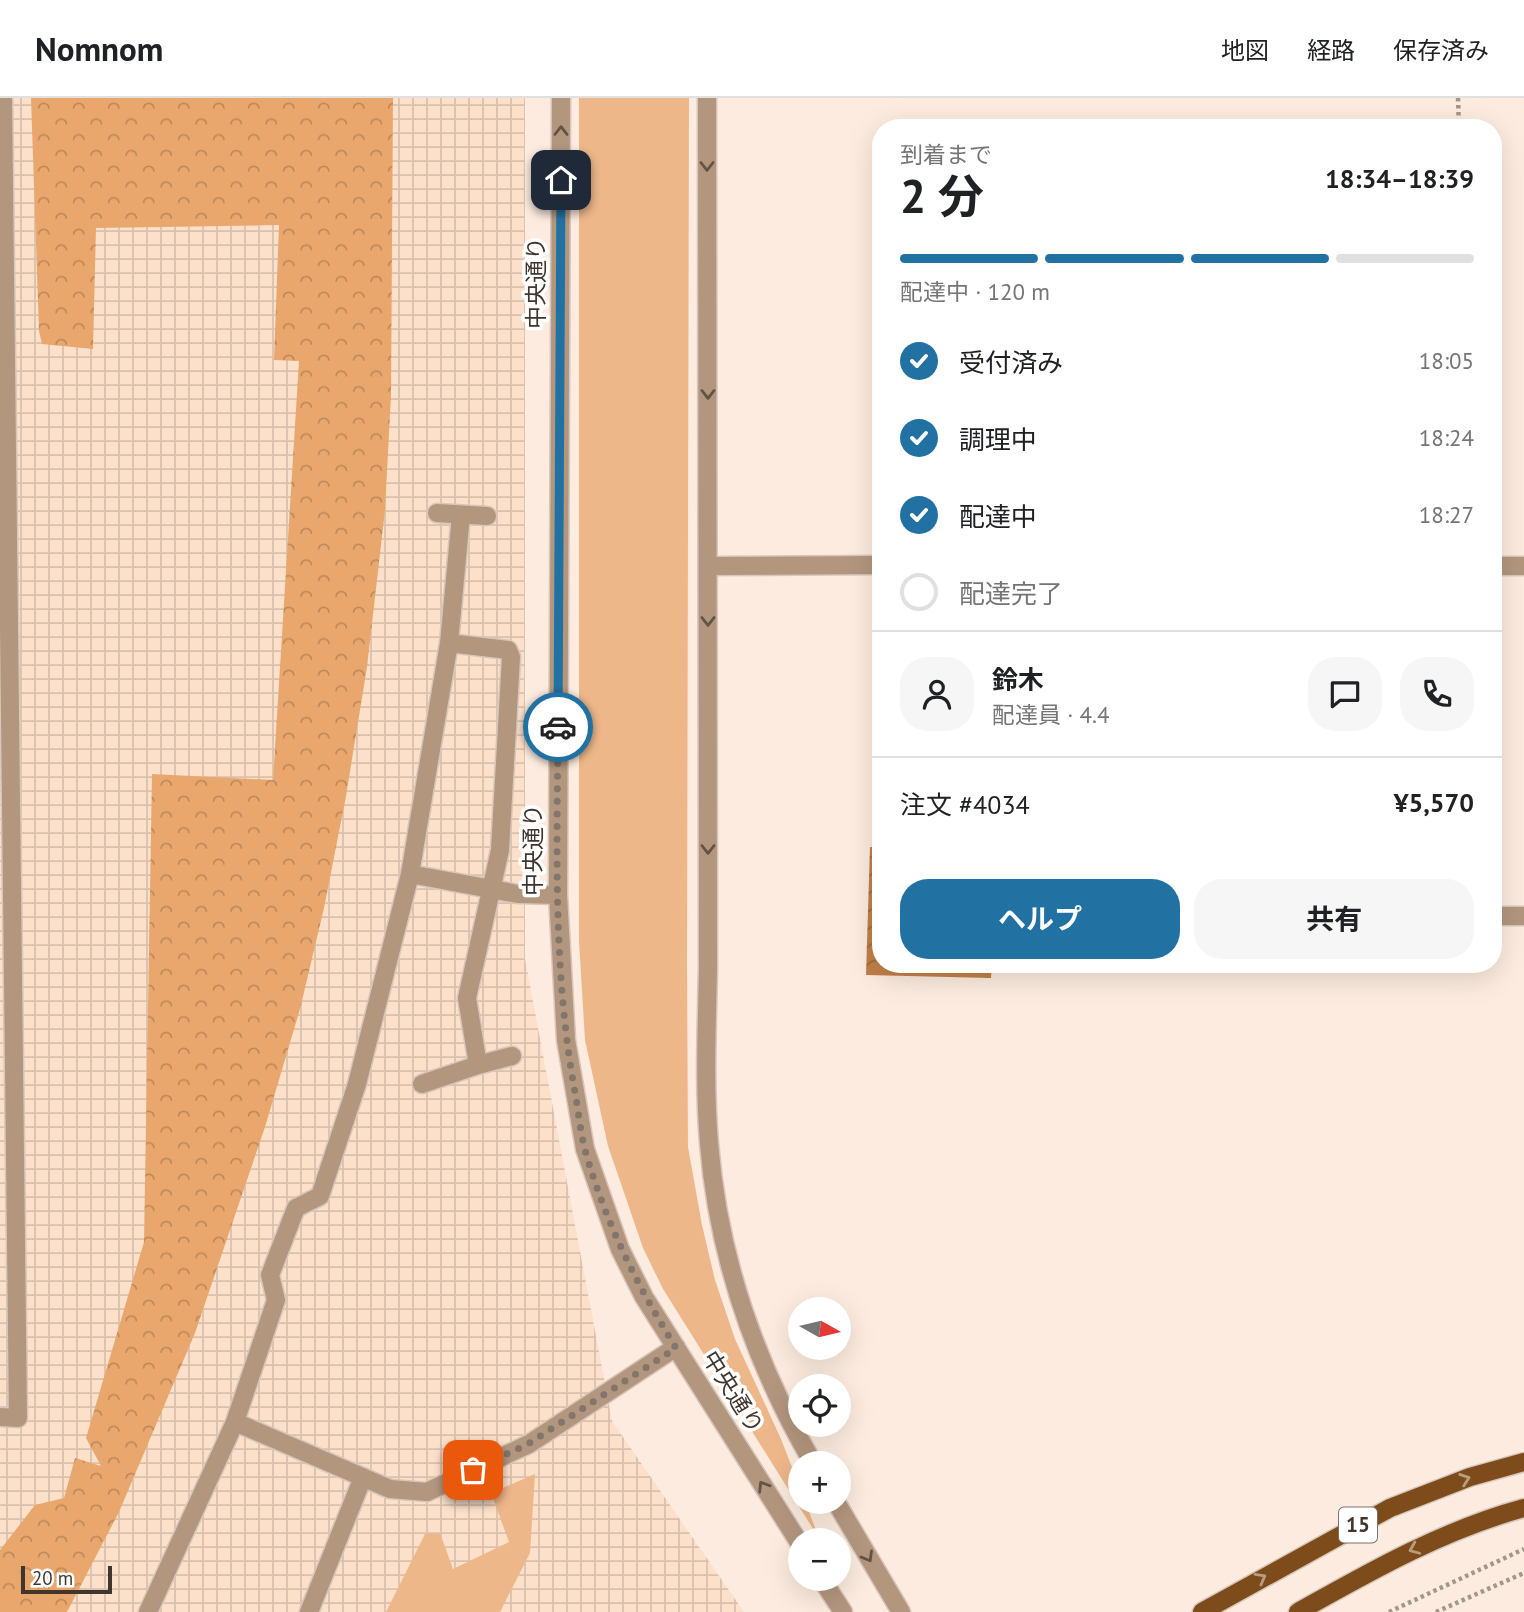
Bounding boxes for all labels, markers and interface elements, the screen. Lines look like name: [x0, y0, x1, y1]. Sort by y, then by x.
text: Nomnom: [35, 27, 163, 70]
text: 地図: [1221, 35, 1269, 66]
text: 経路: [1307, 35, 1355, 66]
text: 保存済み: [1393, 35, 1489, 66]
one-way arrow: [553, 125, 569, 136]
text: 到着まで: [900, 140, 992, 169]
pin: [531, 150, 591, 210]
icon: home: [542, 161, 580, 199]
one-way arrow: [699, 161, 715, 172]
text: 18:34–18:39: [1325, 162, 1474, 195]
text: 2 分: [900, 166, 984, 226]
street label: 中央通り: [521, 237, 550, 329]
text: 配達中 · 120 m: [900, 277, 1050, 306]
icon: check: [900, 342, 938, 380]
text: 受付済み: [959, 346, 1063, 379]
text: 18:05: [1419, 346, 1474, 375]
one-way arrow: [700, 389, 716, 399]
icon: check: [900, 419, 938, 457]
text: 調理中: [959, 423, 1037, 456]
text: 18:24: [1419, 423, 1474, 452]
icon: check: [900, 496, 938, 534]
text: 配達中: [959, 500, 1037, 533]
text: 18:27: [1419, 500, 1474, 529]
text: 配達完了: [959, 577, 1063, 610]
one-way arrow: [700, 616, 716, 627]
button: person: [900, 657, 974, 731]
button: chat: [1308, 657, 1382, 731]
button: phone: [1400, 657, 1474, 731]
text: 鈴木: [992, 663, 1044, 696]
courier: [523, 692, 593, 762]
text: 配達員 · 4.4: [992, 700, 1109, 729]
icon: car: [539, 708, 577, 746]
text: ¥5,570: [1394, 786, 1474, 819]
text: 注文 #4034: [900, 788, 1030, 821]
street label: 中央通り: [518, 804, 547, 896]
one-way arrow: [700, 844, 716, 854]
button: ヘルプ: [900, 879, 1180, 959]
button: 共有: [1194, 879, 1474, 959]
north arrow: [788, 1297, 850, 1360]
map controls: [788, 1297, 851, 1591]
street label: 中央通り: [697, 1345, 770, 1438]
button: locate: [788, 1374, 851, 1437]
pin: [443, 1440, 503, 1500]
icon: bag: [454, 1451, 492, 1489]
button: +: [788, 1451, 851, 1514]
one-way arrow: [1459, 1473, 1471, 1487]
one-way arrow: [759, 1481, 772, 1494]
road number: 15: [1339, 1508, 1377, 1542]
button: −: [788, 1528, 851, 1591]
one-way arrow: [1409, 1541, 1422, 1555]
one-way arrow: [860, 1549, 873, 1562]
scale bar: [21, 1563, 112, 1595]
text: 20 m: [32, 1566, 73, 1590]
one-way arrow: [1254, 1573, 1266, 1586]

